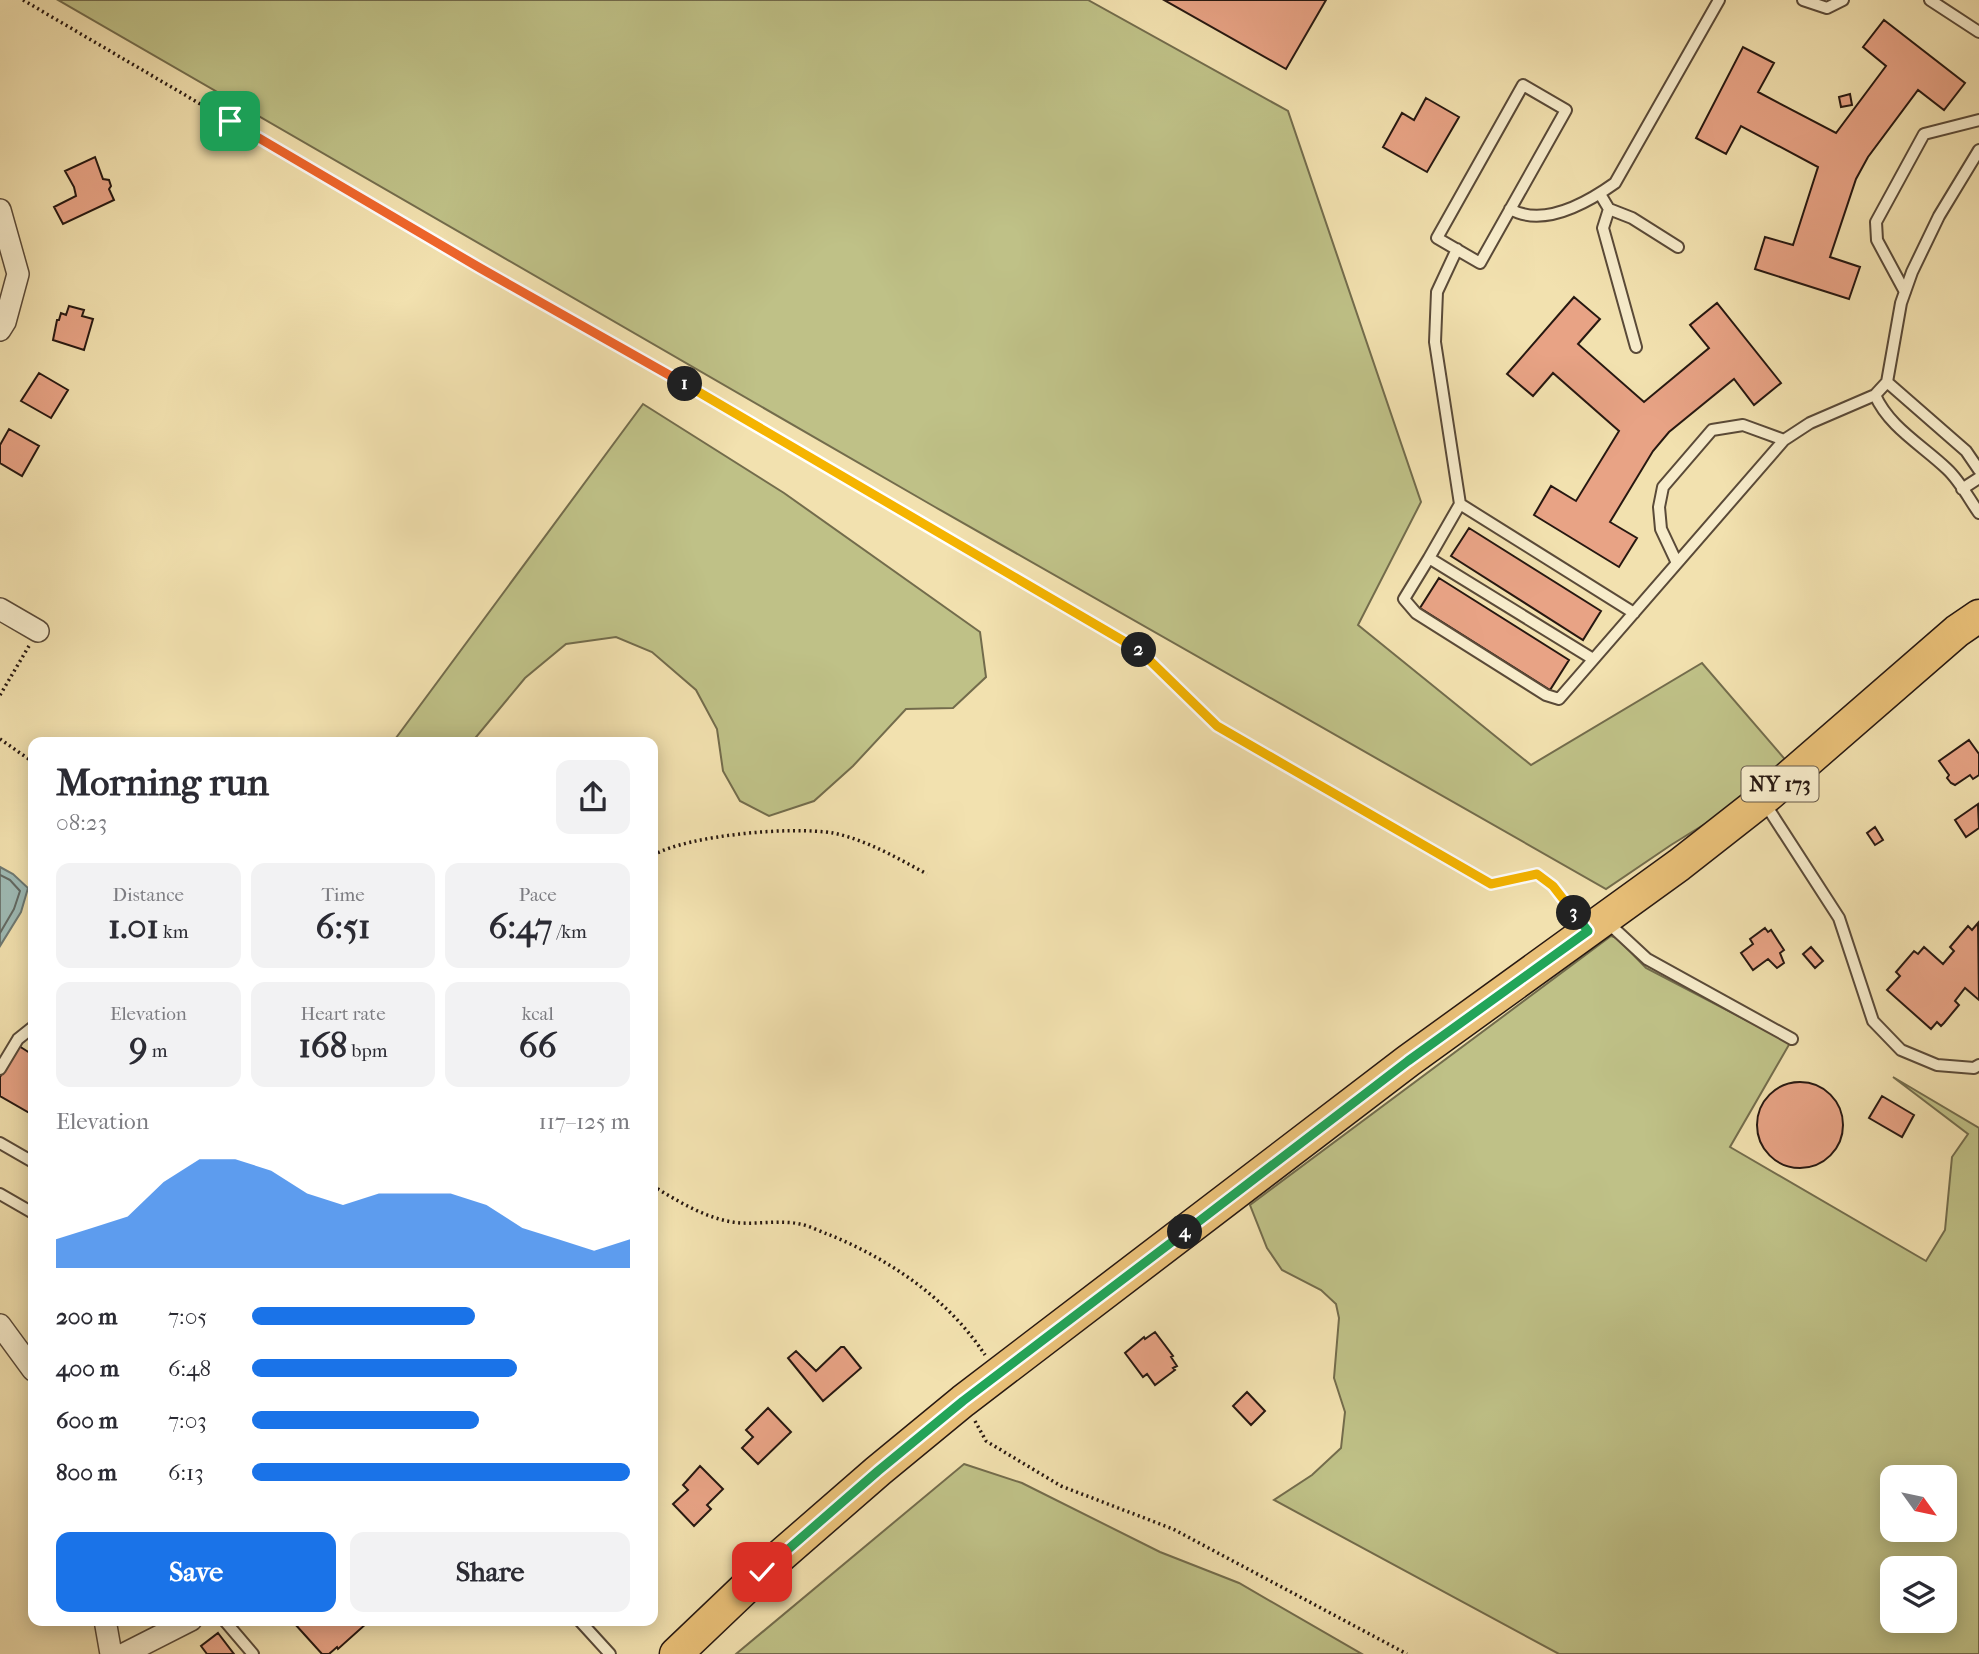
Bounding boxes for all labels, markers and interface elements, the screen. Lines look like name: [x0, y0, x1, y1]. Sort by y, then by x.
pin: [200, 91, 260, 151]
icon: arrive: [211, 102, 249, 140]
pin: 1: [668, 366, 702, 402]
text: 1: [681, 372, 688, 394]
pin: 2: [1122, 632, 1156, 668]
text: 2: [1134, 638, 1143, 660]
text: Morning run: [56, 760, 269, 805]
button: share: [556, 760, 630, 834]
road number: NY 173: [1742, 766, 1818, 802]
text: 08:23: [56, 809, 107, 836]
text: Distance: [113, 884, 184, 906]
text: Time: [321, 884, 365, 906]
text: Pace: [519, 884, 557, 906]
pin: 3: [1556, 895, 1592, 930]
text: 3: [1570, 901, 1577, 923]
text: 1.01: [108, 906, 159, 947]
text: 6:51: [315, 906, 371, 947]
text: 6:47: [489, 906, 553, 947]
text: km: [159, 921, 189, 943]
text: /km: [553, 921, 587, 943]
text: Elevation: [110, 1003, 187, 1025]
text: Heart rate: [300, 1003, 386, 1025]
text: kcal: [522, 1003, 554, 1025]
text: 9: [129, 1025, 148, 1066]
text: 168: [299, 1025, 347, 1066]
text: 66: [519, 1025, 557, 1066]
text: m: [148, 1040, 167, 1062]
text: bpm: [347, 1040, 387, 1062]
text: Elevation: [56, 1108, 149, 1135]
text: 117–125 m: [538, 1108, 630, 1135]
pin: 4: [1168, 1214, 1202, 1250]
text: 4: [1179, 1220, 1190, 1242]
text: 200 m: [56, 1303, 117, 1330]
text: 7:05: [168, 1303, 207, 1330]
text: 400 m: [56, 1355, 119, 1382]
text: 6:48: [168, 1355, 211, 1382]
text: 600 m: [56, 1407, 118, 1434]
text: 7:03: [168, 1407, 207, 1434]
text: 800 m: [56, 1459, 117, 1486]
text: 6:13: [168, 1459, 204, 1486]
north arrow: [1880, 1465, 1956, 1542]
map controls: [1880, 1465, 1957, 1633]
button: Save: [56, 1532, 336, 1612]
button: Share: [350, 1532, 630, 1612]
pin: [732, 1542, 792, 1602]
icon: check: [743, 1553, 781, 1591]
button: layers: [1880, 1556, 1957, 1633]

